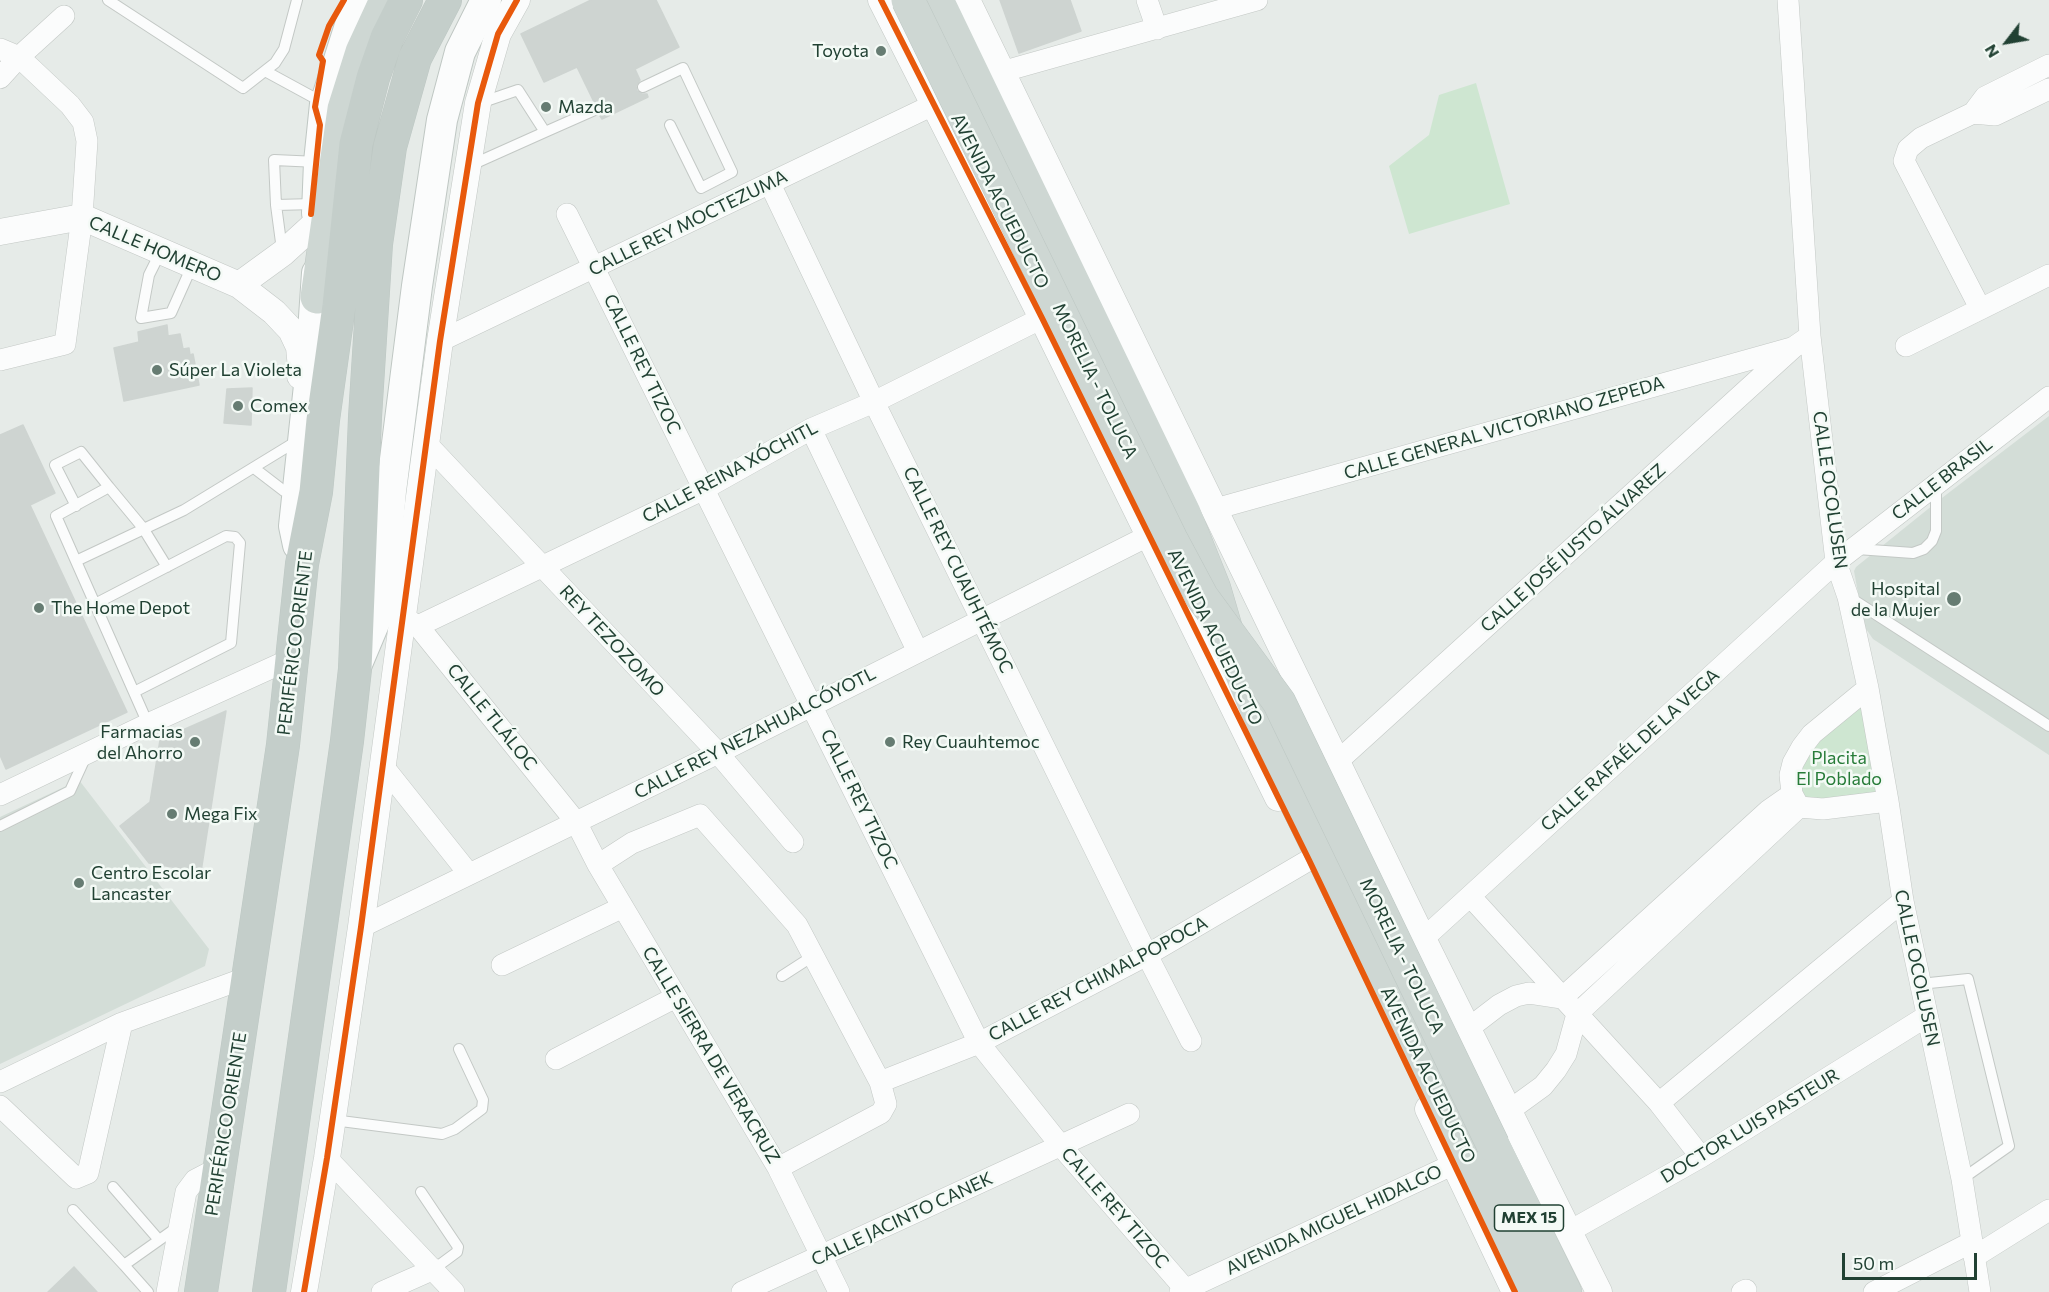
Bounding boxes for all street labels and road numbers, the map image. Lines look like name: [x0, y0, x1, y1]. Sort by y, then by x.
street label: AVENIDA ACUEDUCTO: [946, 110, 1054, 292]
street label: CALLE REY MOCTEZUMA: [585, 165, 791, 281]
street label: CALLE HOMERO: [86, 211, 224, 287]
street label: CALLE REY TIZOC: [599, 291, 685, 437]
street label: MORELIA - TOLUCA: [1048, 300, 1142, 462]
street label: CALLE GENERAL VICTORIANO ZEPEDA: [1341, 372, 1667, 484]
street label: CALLE OCOLUSEN: [1808, 410, 1852, 570]
street label: CALLE REINA XÓCHITL: [639, 417, 821, 527]
street label: CALLE BRASIL: [1887, 433, 1997, 525]
street label: CALLE JOSÉ JUSTO ÁLVAREZ: [1476, 459, 1670, 637]
street label: CALLE REY CUAUHTÉMOC: [899, 463, 1017, 677]
street label: AVENIDA ACUEDUCTO: [1163, 545, 1267, 729]
street label: PERIFÉRICO ORIENTE: [273, 549, 317, 737]
street label: REY TEZOZOMO: [555, 581, 669, 701]
street label: CALLE TLÁLOC: [442, 659, 542, 775]
street label: CALLE REY NEZAHUALCÓYOTL: [631, 663, 879, 803]
street label: CALLE RAFAÉL DE LA VEGA: [1536, 664, 1724, 836]
street label: CALLE REY TIZOC: [816, 726, 902, 872]
street label: MORELIA - TOLUCA: [1355, 875, 1449, 1037]
street label: CALLE OCOLUSEN: [1890, 888, 1944, 1048]
street label: CALLE REY CHIMALPOPOCA: [985, 912, 1211, 1046]
street label: CALLE SIERRA DE VERACRUZ: [638, 943, 784, 1167]
street label: AVENIDA ACUEDUCTO: [1376, 983, 1480, 1167]
street label: PERIFÉRICO ORIENTE: [201, 1030, 251, 1218]
street label: DOCTOR LUIS PASTEUR: [1657, 1064, 1843, 1188]
street label: CALLE REY TIZOC: [1057, 1143, 1173, 1273]
street label: AVENIDA MIGUEL HIDALGO: [1223, 1160, 1445, 1280]
street label: CALLE JACINTO CANEK: [808, 1167, 996, 1271]
road number: MEX 15: [1494, 1205, 1564, 1231]

